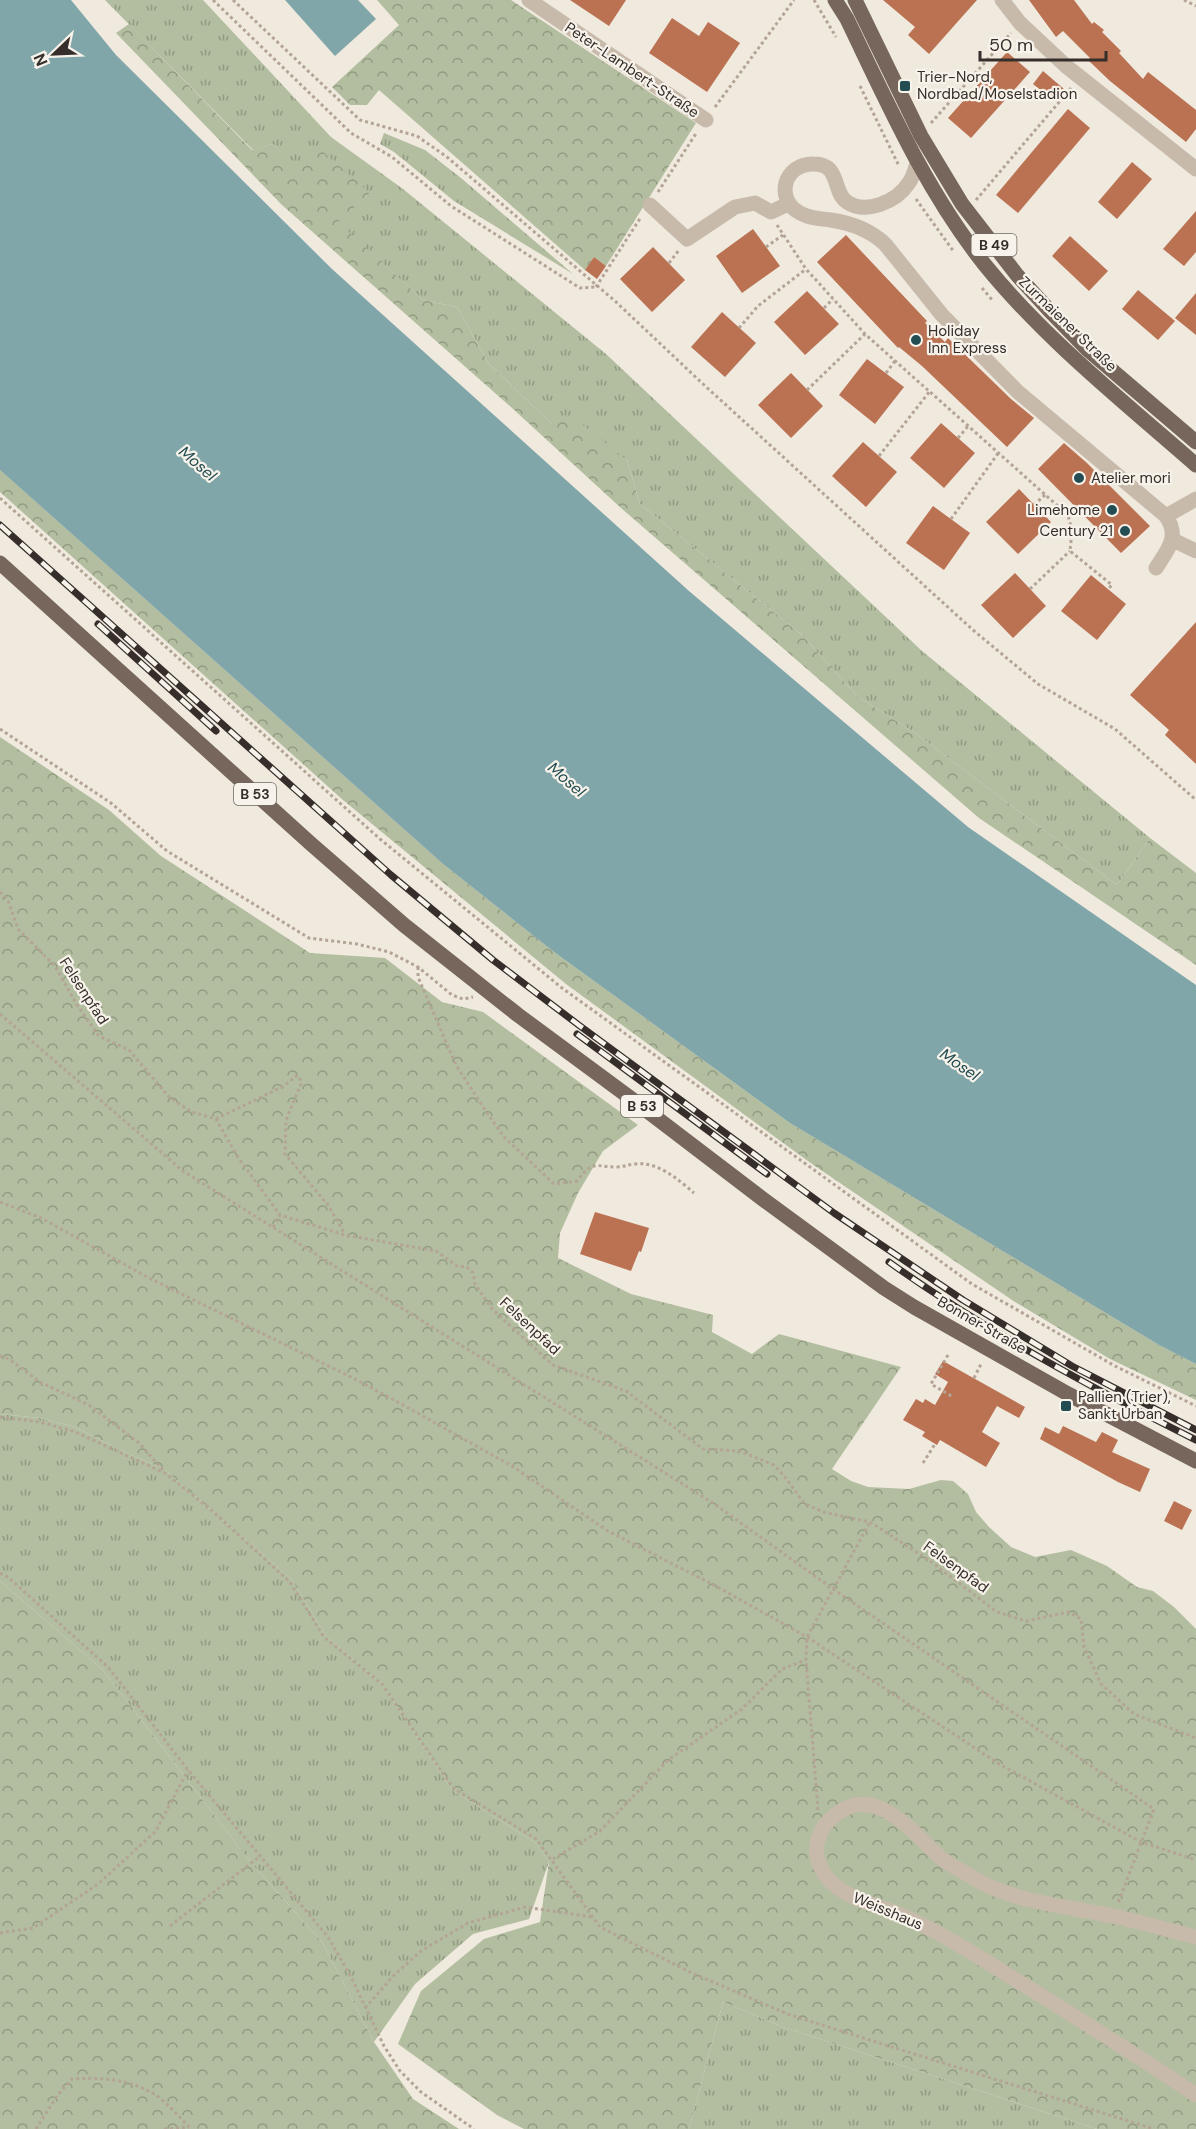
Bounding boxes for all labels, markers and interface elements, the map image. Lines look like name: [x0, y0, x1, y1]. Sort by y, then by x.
street label: Peter-Lambert-Straße: [561, 18, 703, 122]
north arrow: [24, 24, 84, 84]
scale bar: [980, 24, 1106, 62]
text: 50 m: [989, 33, 1033, 57]
text: N: [29, 50, 53, 69]
place label: Trier-Nord, Nordbad/Moselstadion: [917, 67, 1077, 104]
marker: Trier-Nord, Nordbad/Moselstadion: [898, 79, 912, 93]
road number: B 49: [972, 234, 1016, 256]
street label: Zurmaiener Straße: [1015, 272, 1121, 376]
place label: Holiday Inn Express: [928, 321, 1007, 358]
marker: Holiday Inn Express: [909, 333, 923, 347]
water label: Mosel: [174, 441, 221, 486]
place label: Atelier mori: [1091, 468, 1171, 488]
marker: Atelier mori: [1072, 471, 1086, 485]
place label: Limehome: [1027, 500, 1100, 520]
marker: Limehome: [1105, 503, 1119, 517]
place label: Century 21: [1039, 521, 1113, 541]
marker: Century 21: [1118, 524, 1132, 538]
water label: Mosel: [543, 757, 590, 802]
road number: B 53: [234, 783, 276, 805]
street label: Felsenpfad: [55, 954, 113, 1028]
water label: Mosel: [936, 1043, 984, 1086]
road number: B 53: [621, 1095, 663, 1117]
street label: Bonner Straße: [934, 1291, 1030, 1359]
street label: Felsenpfad: [495, 1293, 565, 1359]
place label: Pallien (Trier), Sankt Urban: [1078, 1387, 1171, 1424]
marker: Pallien (Trier), Sankt Urban: [1059, 1399, 1073, 1413]
street label: Felsenpfad: [919, 1537, 993, 1597]
street label: Weisshaus: [850, 1887, 926, 1935]

